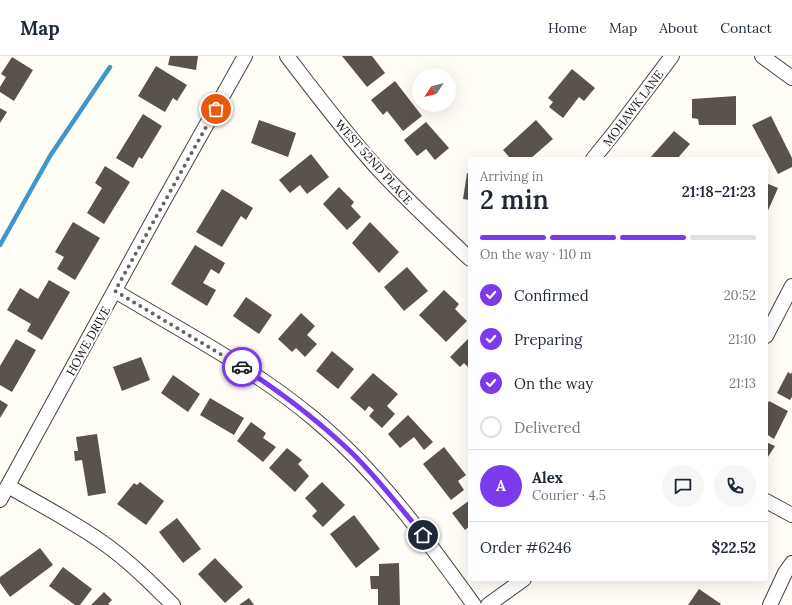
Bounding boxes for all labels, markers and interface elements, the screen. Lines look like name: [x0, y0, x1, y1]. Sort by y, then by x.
text: Map: [20, 16, 60, 40]
text: Home: [548, 19, 587, 37]
text: Map: [609, 19, 637, 37]
text: About: [659, 19, 698, 37]
text: Contact: [720, 19, 772, 37]
street label: MOHAWK LANE: [600, 67, 666, 149]
north arrow: [412, 68, 456, 112]
map controls: [412, 68, 456, 112]
pin: [199, 92, 233, 126]
icon: bag: [205, 98, 227, 120]
street label: WEST 52ND PLACE: [332, 117, 416, 207]
text: Arriving in: [480, 168, 543, 185]
text: 21:18–21:23: [682, 182, 756, 201]
text: 2 min: [480, 183, 549, 216]
text: On the way · 110 m: [480, 246, 591, 263]
icon: check: [480, 284, 502, 306]
text: Confirmed: [514, 286, 589, 305]
text: 20:52: [724, 287, 756, 304]
street label: HOWE DRIVE: [63, 304, 113, 378]
icon: check: [480, 328, 502, 350]
text: Preparing: [514, 330, 582, 349]
text: 21:10: [728, 331, 756, 348]
courier: [222, 347, 262, 387]
icon: car: [231, 356, 253, 378]
icon: check: [480, 372, 502, 394]
text: On the way: [514, 374, 593, 393]
text: 21:13: [729, 375, 756, 392]
text: Delivered: [514, 418, 581, 437]
button: chat: [662, 465, 704, 507]
button: phone: [714, 465, 756, 507]
text: Alex: [532, 468, 563, 487]
text: A: [496, 476, 506, 495]
text: Courier · 4.5: [532, 487, 606, 504]
pin: [406, 518, 440, 552]
icon: home: [412, 524, 434, 546]
text: Order #6246: [480, 538, 572, 557]
text: $22.52: [712, 538, 756, 557]

